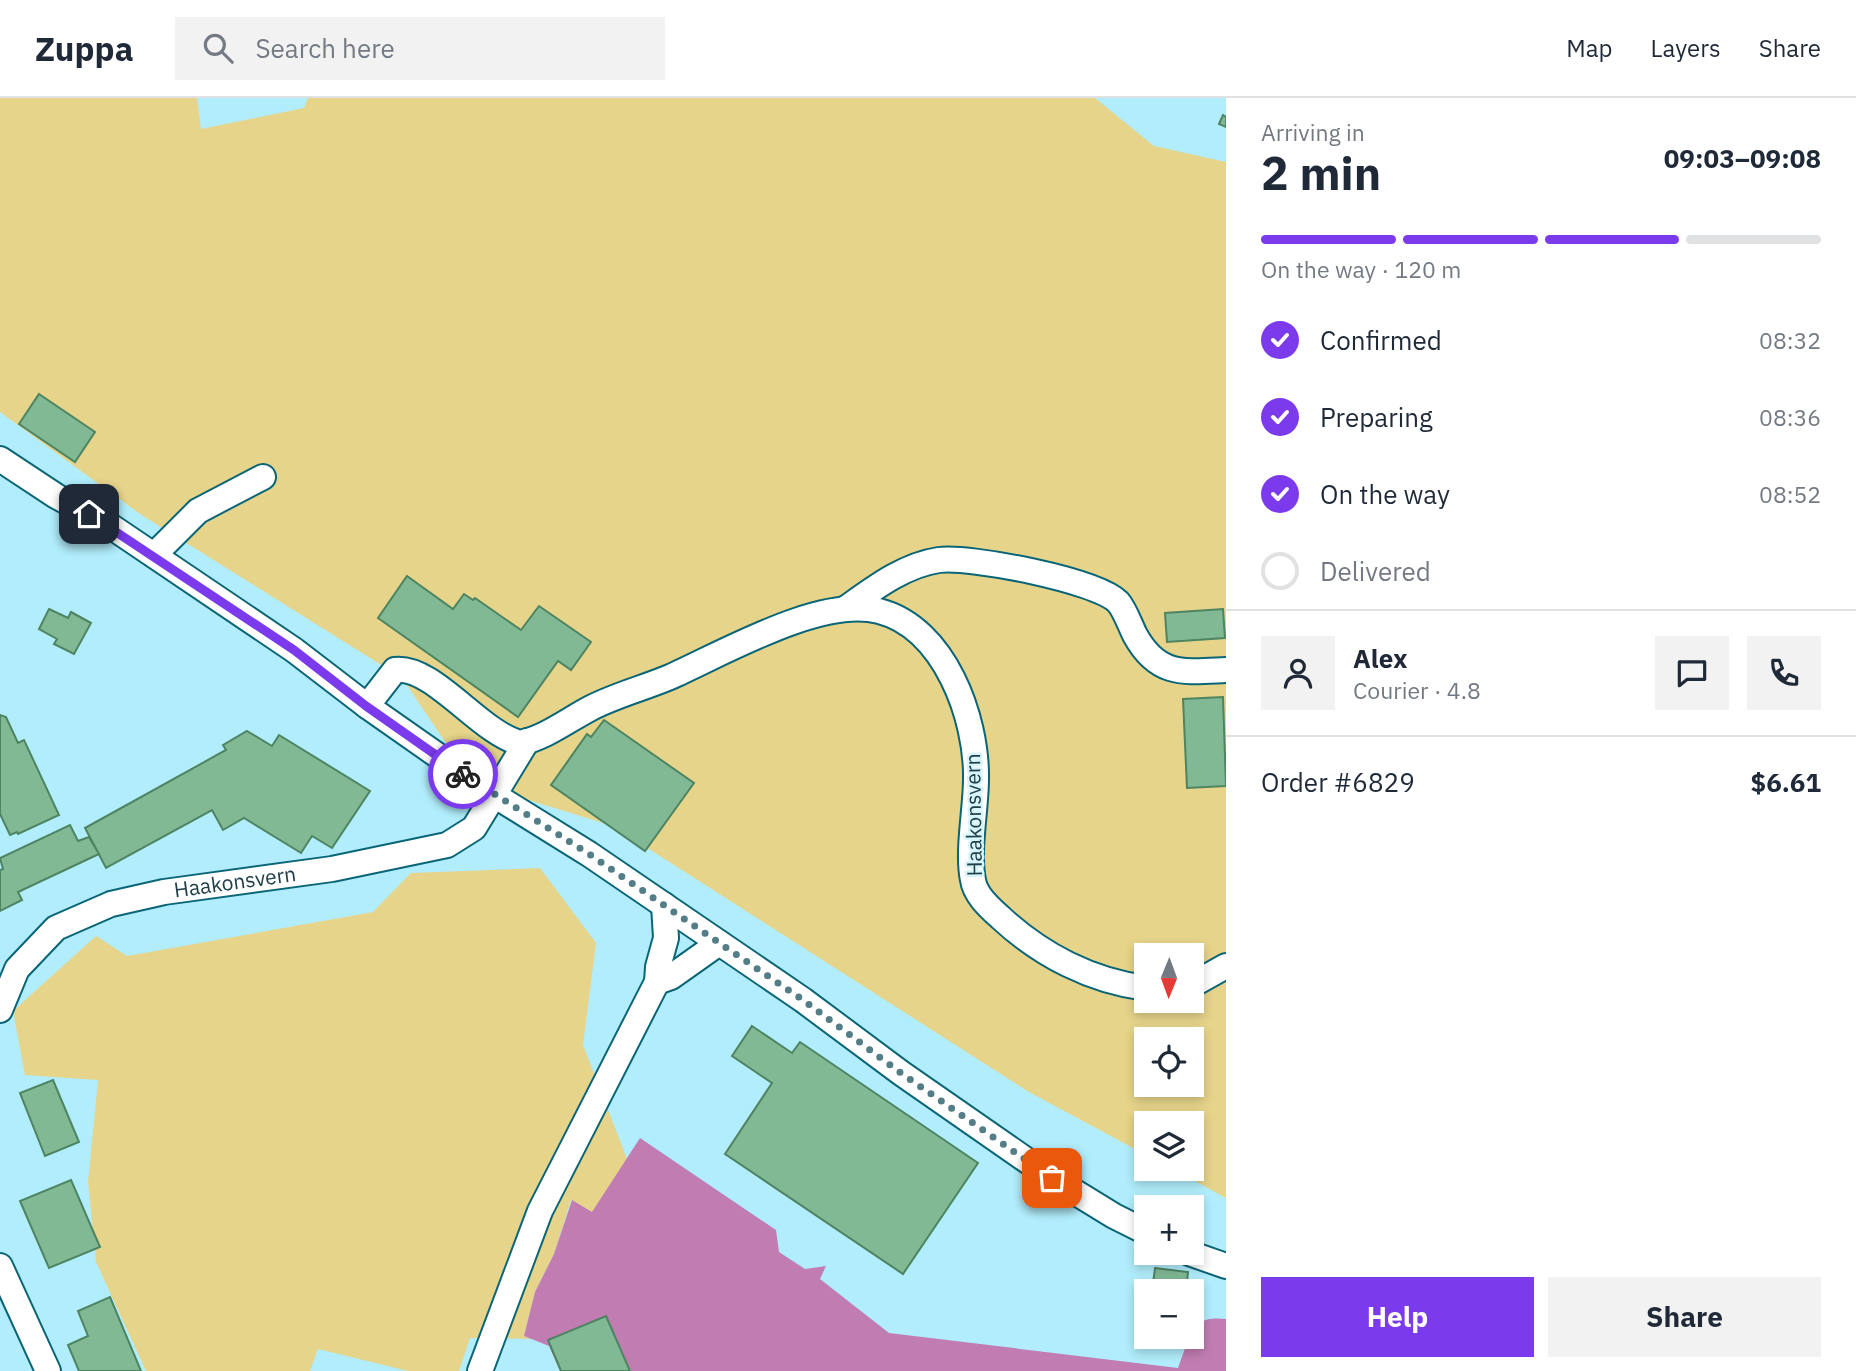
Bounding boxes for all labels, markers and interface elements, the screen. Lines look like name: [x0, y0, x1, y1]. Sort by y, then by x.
search box: [175, 17, 665, 80]
text: Zuppa: [35, 27, 133, 70]
icon: search: [199, 29, 237, 67]
text: Search here: [255, 31, 395, 65]
text: Map: [1566, 32, 1613, 64]
text: Layers: [1651, 32, 1721, 64]
text: Share: [1759, 32, 1821, 64]
text: Arriving in: [1261, 117, 1365, 147]
text: 09:03–09:08: [1664, 141, 1821, 175]
text: 2 min: [1261, 143, 1381, 203]
text: On the way · 120 m: [1261, 254, 1461, 284]
icon: check: [1261, 321, 1299, 359]
text: Confirmed: [1320, 323, 1442, 357]
text: 08:32: [1759, 325, 1821, 355]
icon: check: [1261, 398, 1299, 436]
text: Preparing: [1320, 400, 1433, 434]
text: 08:36: [1759, 402, 1821, 432]
icon: check: [1261, 475, 1299, 513]
text: On the way: [1320, 477, 1450, 511]
text: 08:52: [1759, 479, 1821, 509]
pin: [59, 484, 119, 544]
icon: home: [70, 495, 108, 533]
text: Delivered: [1320, 554, 1431, 588]
button: person: [1261, 636, 1335, 710]
button: chat: [1655, 636, 1729, 710]
button: phone: [1747, 636, 1821, 710]
text: Alex: [1353, 641, 1407, 675]
text: Courier · 4.8: [1353, 675, 1481, 705]
courier: [428, 739, 498, 809]
street label: Haakonsvern: [958, 753, 988, 877]
icon: bike: [444, 755, 482, 793]
text: Order #6829: [1261, 765, 1415, 799]
text: $6.61: [1751, 765, 1821, 799]
street label: Haakonsvern: [172, 859, 298, 904]
north arrow: [1134, 943, 1204, 1013]
map controls: [1134, 943, 1204, 1349]
button: locate: [1134, 1027, 1204, 1097]
button: layers: [1134, 1111, 1204, 1181]
pin: [1022, 1148, 1082, 1208]
icon: bag: [1033, 1159, 1071, 1197]
button: +: [1134, 1195, 1204, 1265]
button: Help: [1261, 1277, 1534, 1357]
button: Share: [1548, 1277, 1821, 1357]
button: −: [1134, 1279, 1204, 1349]

